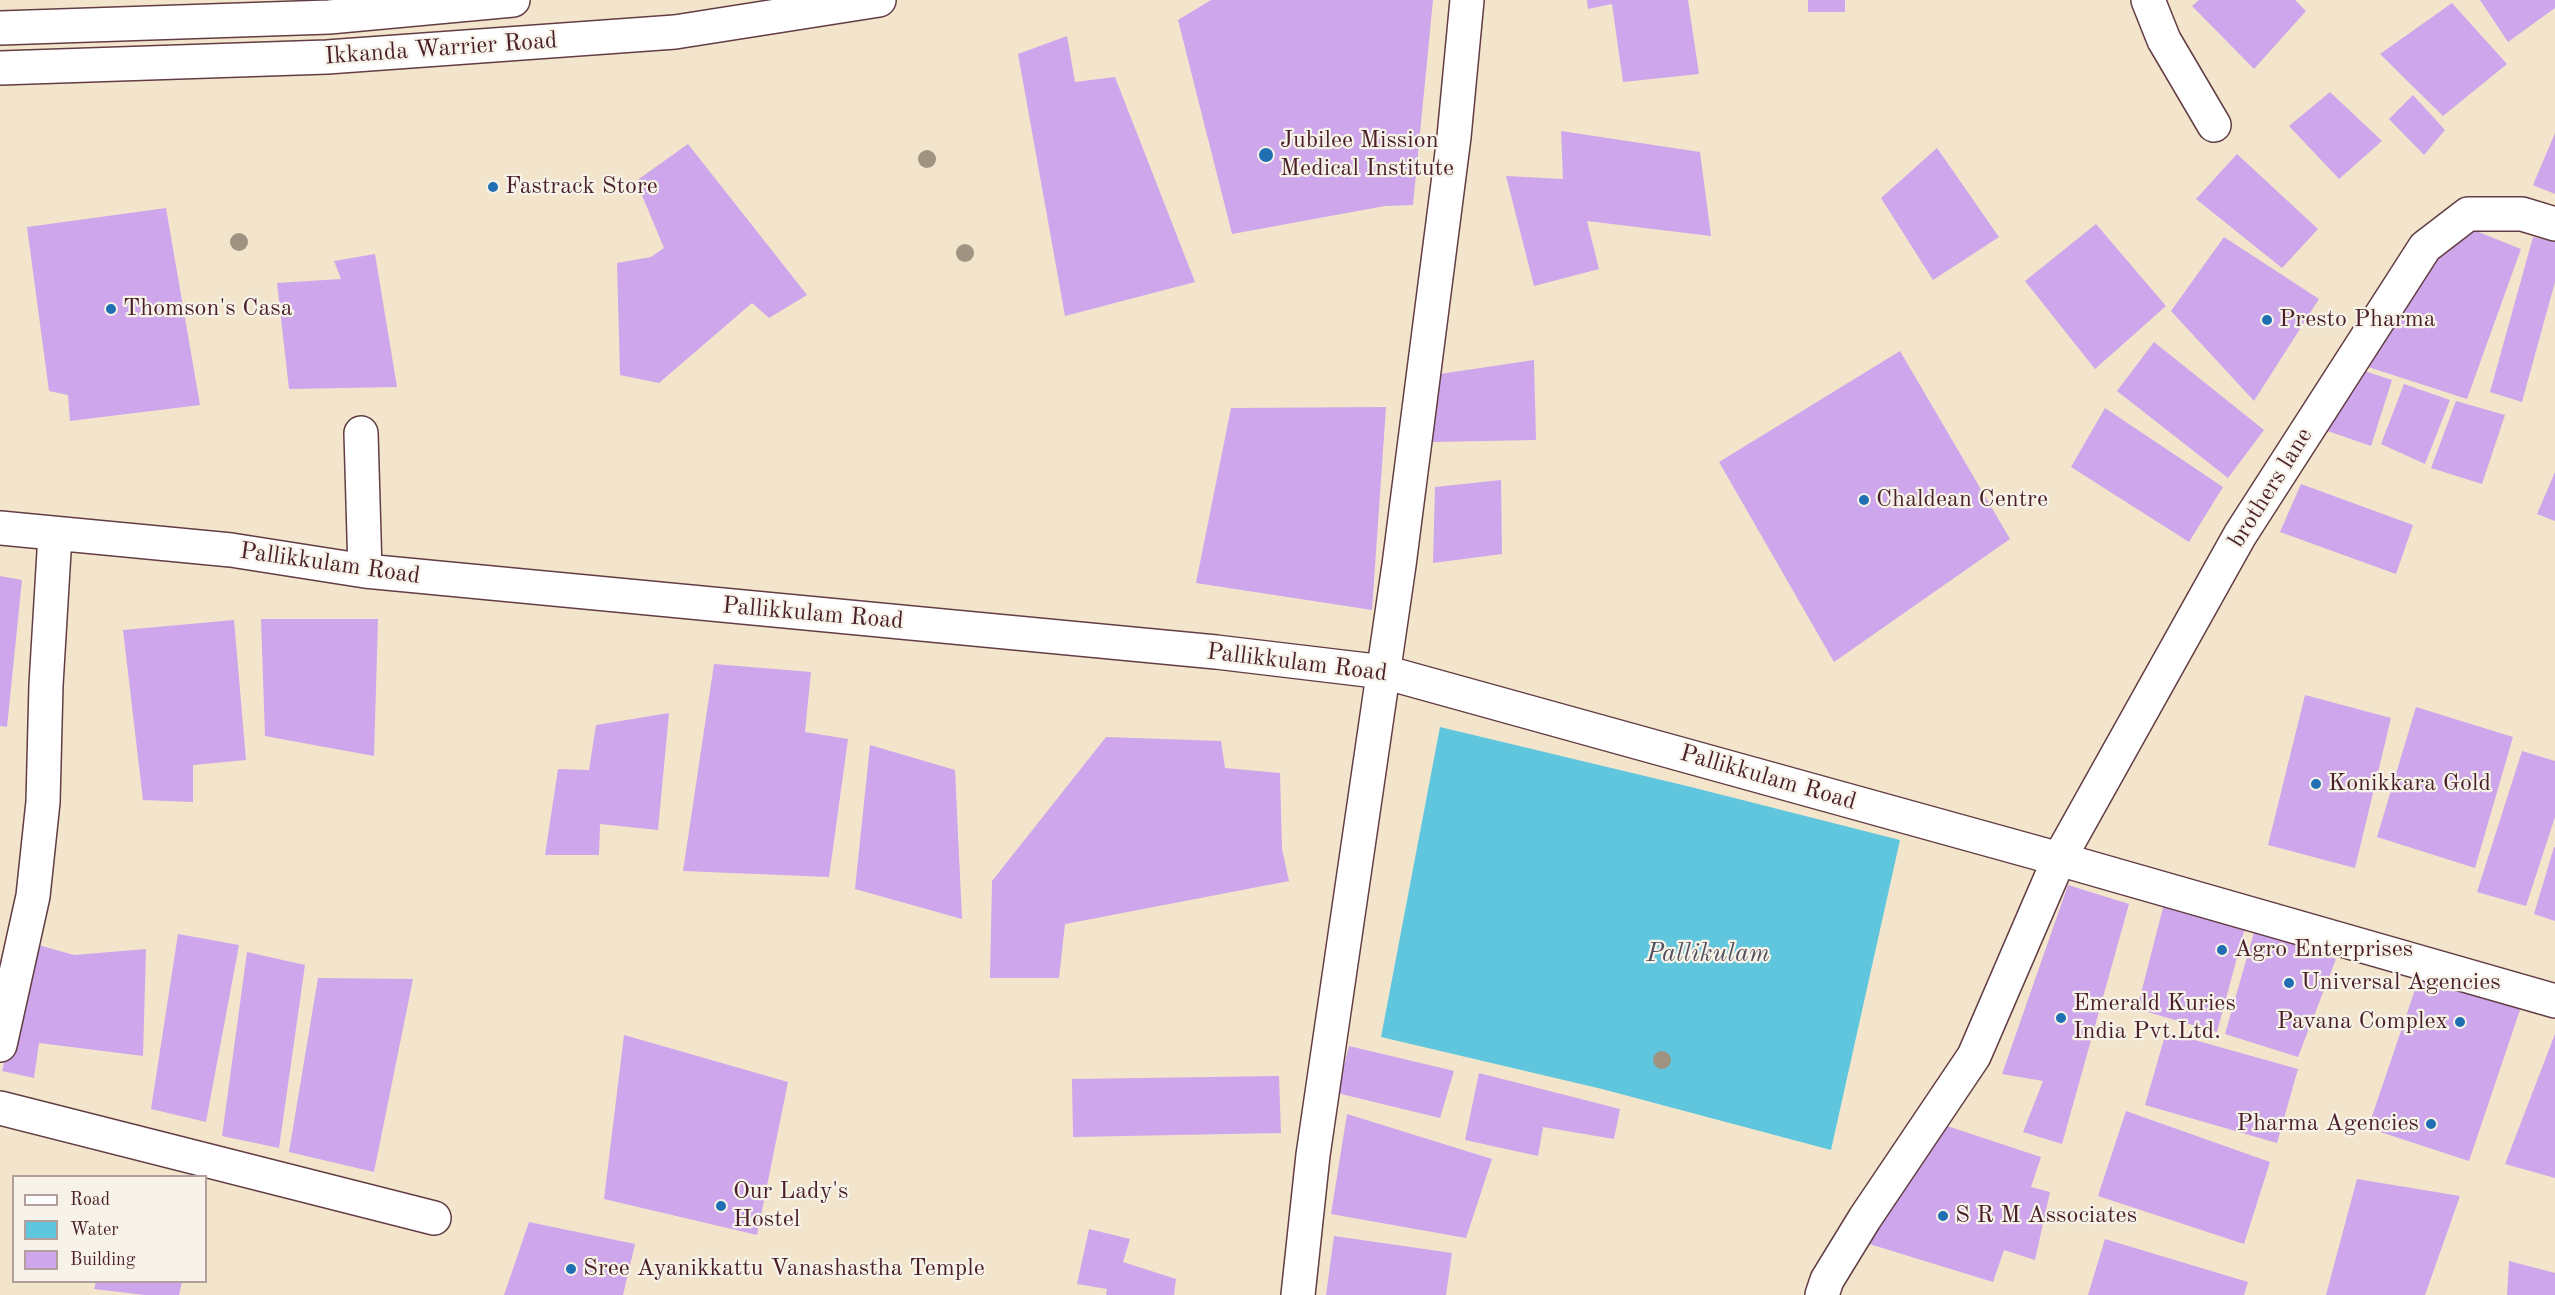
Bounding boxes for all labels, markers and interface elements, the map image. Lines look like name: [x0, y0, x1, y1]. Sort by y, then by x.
street label: Ikkanda Warrier Road: [324, 27, 558, 71]
place label: Jubilee Mission Medical Institute: [1280, 127, 1454, 183]
marker: Jubilee Mission Medical Institute: [1257, 146, 1275, 164]
place label: Fastrack Store: [505, 173, 658, 201]
marker: Fastrack Store: [486, 180, 500, 194]
place label: Thomson's Casa: [123, 295, 293, 323]
marker: Thomson's Casa: [104, 302, 118, 316]
place label: Presto Pharma: [2279, 306, 2436, 334]
marker: Presto Pharma: [2260, 313, 2274, 327]
street label: brothers lane: [2223, 423, 2319, 553]
place label: Chaldean Centre: [1876, 486, 2048, 514]
marker: Chaldean Centre: [1857, 493, 1871, 507]
street label: Pallikkulam Road: [238, 537, 422, 591]
street label: Pallikkulam Road: [721, 592, 905, 636]
street label: Pallikkulam Road: [1205, 638, 1389, 688]
street label: Pallikkulam Road: [1677, 739, 1859, 817]
place label: Konikkara Gold: [2328, 770, 2491, 798]
marker: Konikkara Gold: [2309, 777, 2323, 791]
place label: Agro Enterprises: [2234, 936, 2413, 964]
water label: Pallikulam: [1646, 938, 1770, 970]
marker: Agro Enterprises: [2215, 943, 2229, 957]
place label: Universal Agencies: [2301, 969, 2501, 997]
marker: Universal Agencies: [2282, 976, 2296, 990]
place label: Emerald Kuries India Pvt.Ltd.: [2073, 990, 2236, 1046]
place label: Pavana Complex: [2277, 1008, 2448, 1036]
marker: Emerald Kuries India Pvt.Ltd.: [2054, 1011, 2068, 1025]
marker: Pavana Complex: [2453, 1015, 2467, 1029]
place label: Pharma Agencies: [2237, 1110, 2419, 1138]
marker: Pharma Agencies: [2424, 1117, 2438, 1131]
legend: [12, 1175, 207, 1283]
place label: Our Lady's Hostel: [733, 1178, 849, 1234]
text: Road: [70, 1191, 110, 1209]
marker: Our Lady's Hostel: [714, 1199, 728, 1213]
place label: S R M Associates: [1955, 1202, 2137, 1230]
marker: S R M Associates: [1936, 1209, 1950, 1223]
text: Water: [70, 1221, 119, 1239]
text: Building: [70, 1251, 135, 1269]
place label: Sree Ayanikkattu Vanashastha Temple: [583, 1255, 985, 1283]
marker: Sree Ayanikkattu Vanashastha Temple: [564, 1262, 578, 1276]

